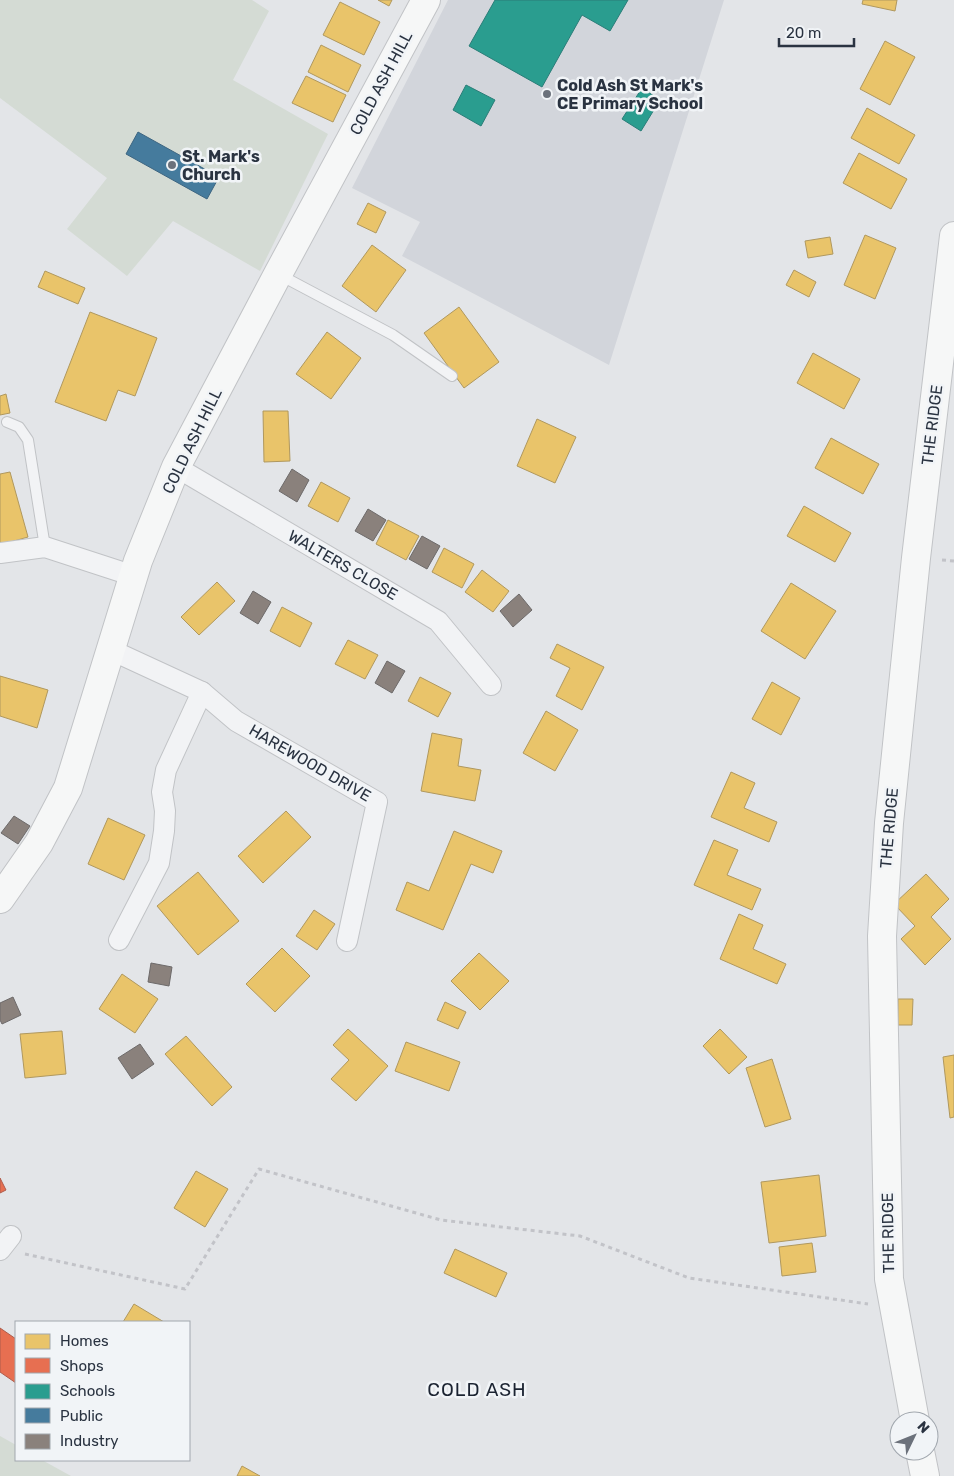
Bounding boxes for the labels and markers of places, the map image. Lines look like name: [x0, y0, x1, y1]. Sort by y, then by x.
place label: Cold Ash St Mark's CE Primary School: [557, 76, 703, 113]
marker: Cold Ash St Mark's CE Primary School: [541, 88, 553, 100]
place label: St. Mark's Church: [182, 147, 260, 184]
marker: St. Mark's Church: [166, 159, 178, 171]

